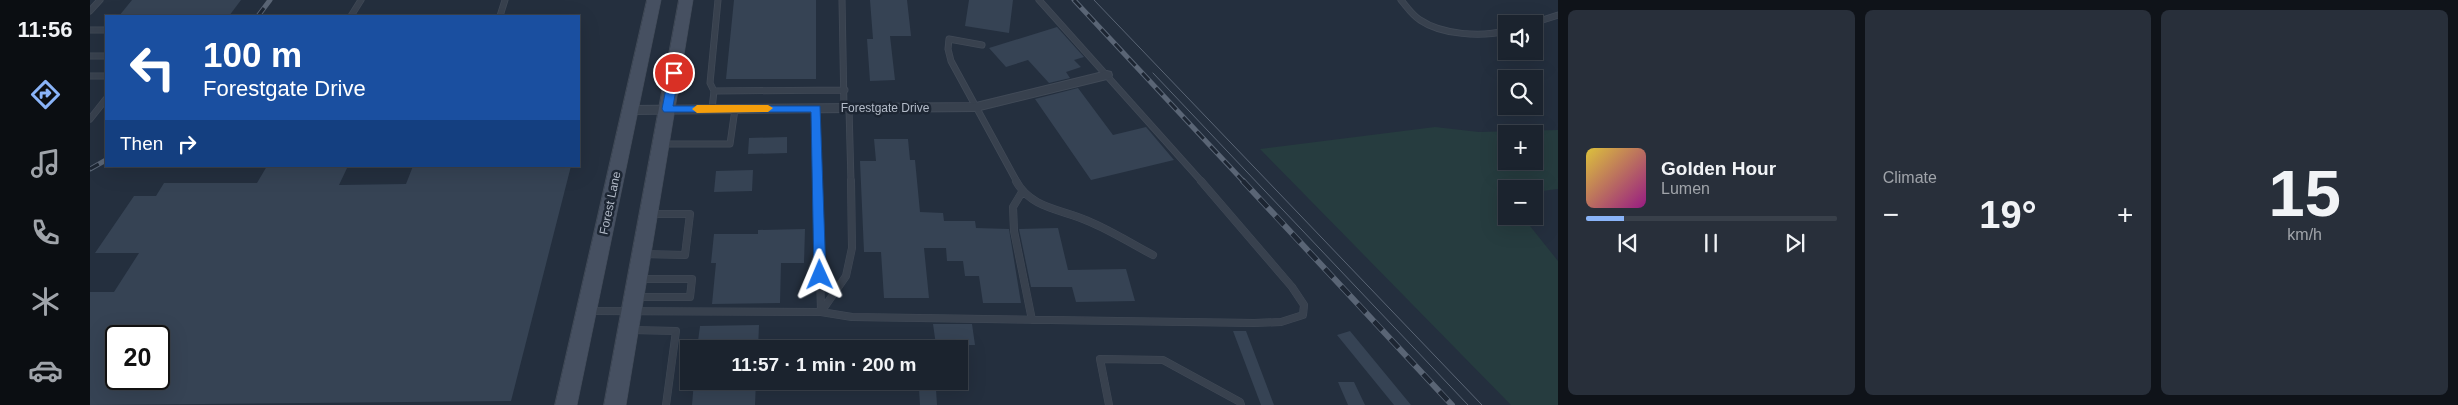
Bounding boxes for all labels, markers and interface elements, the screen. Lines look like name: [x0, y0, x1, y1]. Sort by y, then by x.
map controls: [1498, 15, 1543, 225]
button: sound: [1498, 15, 1543, 60]
text: 11:56: [17, 17, 73, 42]
icon: left: [120, 35, 185, 100]
text: 100 m: [203, 35, 302, 74]
pin: [653, 52, 695, 94]
icon: arrive: [660, 59, 688, 87]
button: search: [1498, 70, 1543, 115]
text: Forestgate Drive: [203, 76, 366, 101]
icon: directions: [28, 77, 63, 112]
street label: Forestgate Drive: [841, 101, 930, 115]
button: +: [1498, 125, 1543, 170]
icon: right: [173, 130, 201, 158]
text: Then: [120, 133, 163, 154]
icon: music: [28, 146, 63, 181]
text: 15: [2269, 157, 2341, 230]
text: Golden Hour: [1661, 158, 1776, 179]
text: Climate: [1883, 169, 1937, 186]
street label: Forest Lane: [596, 170, 624, 236]
button: −: [1498, 180, 1543, 225]
text: Lumen: [1661, 180, 1710, 197]
text: 19°: [1979, 194, 2037, 236]
text: −: [1883, 199, 1899, 230]
text: +: [2117, 199, 2133, 230]
icon: phone: [28, 215, 63, 250]
text: km/h: [2287, 226, 2322, 243]
icon: previous: [1614, 229, 1642, 257]
icon: pause: [1697, 229, 1725, 257]
icon: next: [1781, 229, 1809, 257]
position arrow: [793, 248, 845, 300]
icon: climate: [28, 284, 63, 319]
speed limit sign: 20: [105, 325, 170, 390]
icon: car: [28, 353, 63, 388]
text: 11:57 · 1 min · 200 m: [732, 354, 916, 375]

